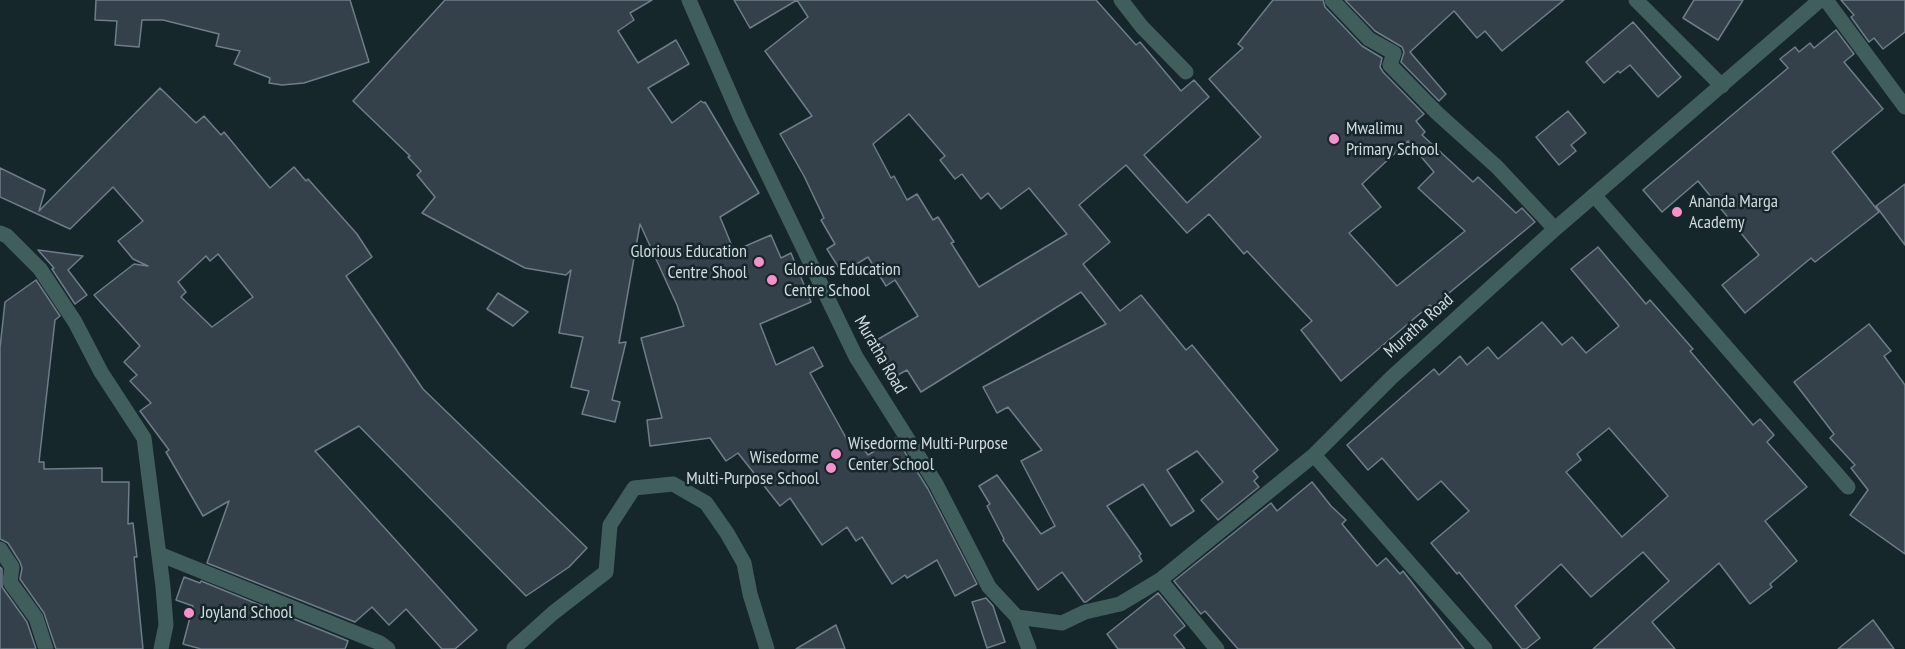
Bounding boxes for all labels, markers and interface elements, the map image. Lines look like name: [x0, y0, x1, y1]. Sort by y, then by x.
place label: Mwalimu Primary School: [1346, 118, 1439, 160]
marker: Mwalimu Primary School: [1327, 132, 1341, 146]
place label: Ananda Marga Academy: [1689, 191, 1778, 234]
marker: Ananda Marga Academy: [1670, 205, 1684, 219]
place label: Glorious Education Centre Shool: [630, 241, 747, 284]
marker: Glorious Education Centre Shool: [752, 255, 766, 269]
place label: Glorious Education Centre School: [784, 259, 901, 302]
marker: Glorious Education Centre School: [765, 273, 779, 287]
street label: Muratha Road: [1380, 289, 1458, 363]
street label: Muratha Road: [849, 312, 911, 398]
place label: Wisedorme Multi-Purpose Center School: [848, 433, 1008, 476]
place label: Wisedorme Multi-Purpose School: [686, 447, 819, 490]
marker: Wisedorme Multi-Purpose Center School: [829, 447, 843, 461]
marker: Wisedorme Multi-Purpose School: [824, 461, 838, 475]
place label: Joyland School: [201, 602, 292, 624]
marker: Joyland School: [182, 606, 196, 620]

